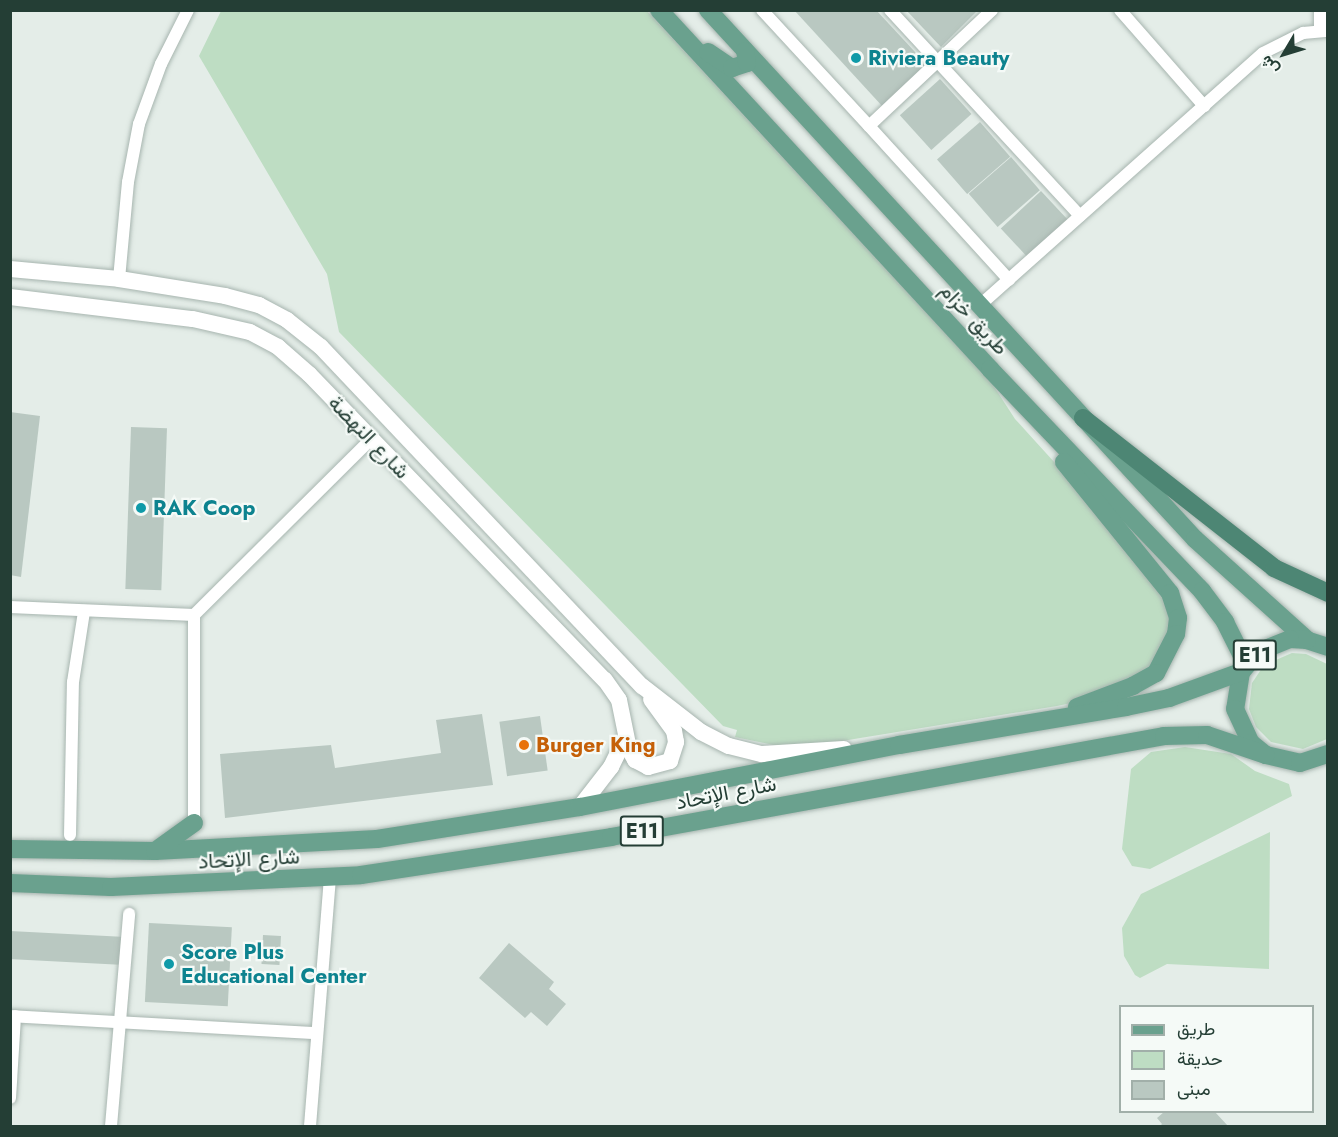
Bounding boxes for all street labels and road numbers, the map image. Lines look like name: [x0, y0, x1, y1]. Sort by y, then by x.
street label: طريق خزام: [934, 278, 1014, 360]
street label: شارع النهضة: [323, 390, 415, 484]
road number: E11: [1232, 638, 1278, 672]
street label: شارع الإتحاد: [674, 771, 778, 815]
road number: E11: [620, 814, 664, 848]
street label: شارع الإتحاد: [198, 844, 300, 874]

